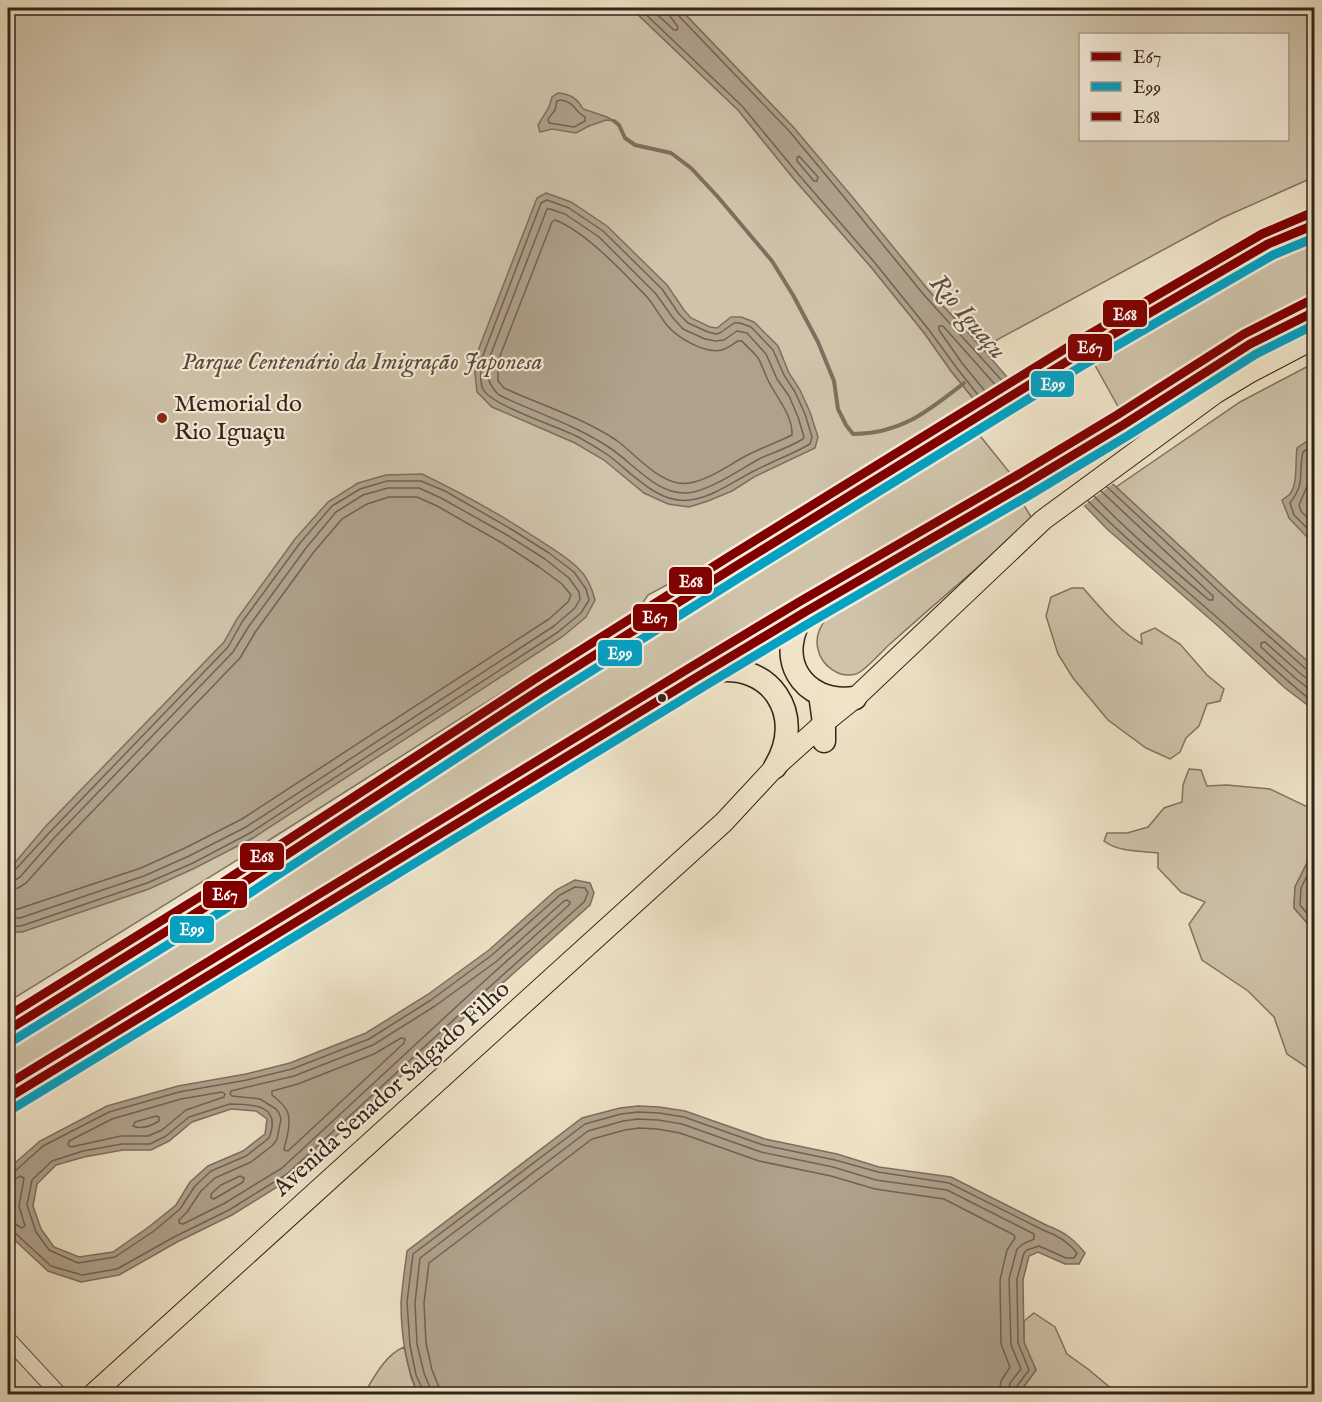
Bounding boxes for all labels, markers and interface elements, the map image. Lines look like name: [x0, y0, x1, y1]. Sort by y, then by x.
legend: [1079, 33, 1289, 141]
text: E67: [1133, 47, 1162, 70]
text: E99: [1133, 77, 1161, 100]
text: E68: [1133, 107, 1160, 130]
water label: Rio Iguaçu: [921, 268, 1014, 367]
line badge: E68: [1102, 299, 1148, 328]
text: E68: [1113, 306, 1137, 326]
line badge: E67: [1067, 333, 1113, 362]
text: E67: [1077, 339, 1103, 359]
park label: Parque Centenário da Imigração Japonesa: [182, 347, 542, 378]
line badge: E99: [1030, 370, 1075, 398]
text: E99: [1040, 376, 1066, 396]
place label: Memorial do Rio Iguaçu: [174, 389, 302, 448]
marker: Memorial do Rio Iguaçu: [155, 411, 169, 425]
line badge: E68: [668, 566, 713, 595]
text: E68: [679, 573, 703, 593]
line badge: E67: [632, 603, 678, 632]
text: E67: [642, 609, 668, 629]
line badge: E99: [597, 639, 643, 667]
text: E99: [607, 645, 633, 665]
unlabelled marker: [656, 692, 668, 704]
line badge: E68: [239, 842, 285, 871]
text: E68: [250, 848, 274, 868]
line badge: E67: [202, 880, 248, 909]
text: E67: [212, 886, 238, 906]
line badge: E99: [169, 915, 215, 944]
text: E99: [179, 921, 205, 941]
street label: Avenida Senador Salgado Filho: [266, 974, 517, 1204]

